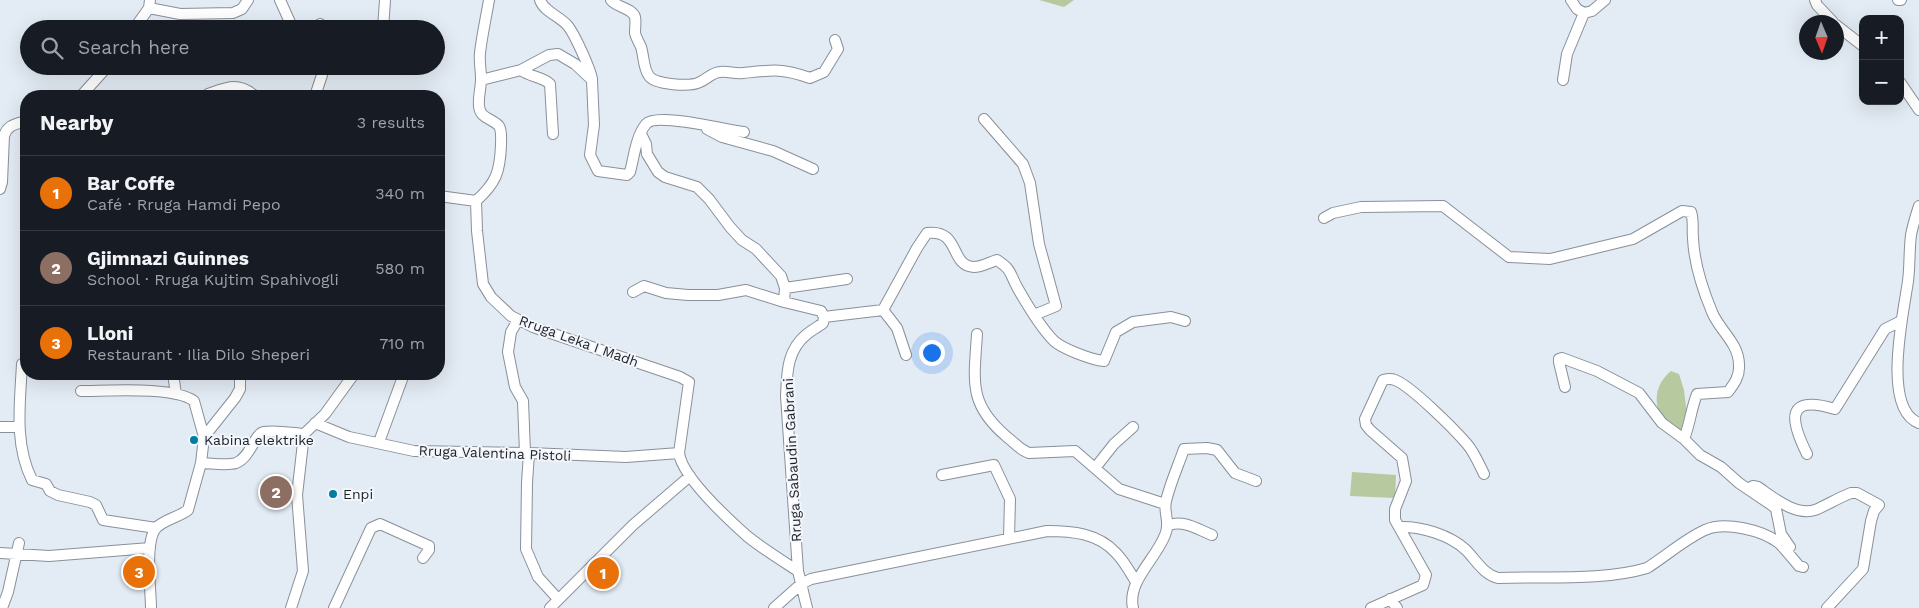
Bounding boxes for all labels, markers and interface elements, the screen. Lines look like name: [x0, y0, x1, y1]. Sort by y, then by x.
north arrow: [1799, 15, 1844, 60]
map controls: [1859, 15, 1904, 105]
button: +: [1859, 15, 1904, 60]
search box: [20, 20, 445, 75]
icon: search: [38, 34, 66, 62]
text: Search here: [78, 36, 189, 59]
button: −: [1859, 60, 1904, 105]
text: Nearby: [40, 110, 113, 135]
text: 3 results: [357, 113, 425, 132]
text: Bar Coffe: [87, 172, 175, 195]
text: 1: [53, 184, 59, 203]
text: 340 m: [375, 184, 425, 203]
text: Café · Rruga Hamdi Pepo: [87, 195, 281, 214]
text: Gjimnazi Guinnes: [87, 247, 249, 270]
text: 2: [51, 259, 61, 278]
text: 580 m: [375, 259, 425, 278]
text: School · Rruga Kujtim Spahivogli: [87, 270, 339, 289]
street label: Rruga Leka I Madh: [517, 312, 641, 370]
text: Lloni: [87, 322, 133, 345]
text: 3: [51, 334, 61, 353]
text: 710 m: [379, 334, 425, 353]
your location: [919, 340, 945, 366]
text: Restaurant · Ilia Dilo Sheperi: [87, 345, 310, 364]
street label: Rruga Sabaudin Gabrani: [780, 378, 804, 542]
place label: Kabina elektrike: [204, 432, 314, 448]
marker: Kabina elektrike: [188, 434, 200, 446]
street label: Rruga Valentina Pistoli: [418, 442, 572, 464]
pin: 2: [260, 473, 292, 511]
place label: Enpi: [343, 486, 373, 502]
marker: Enpi: [327, 488, 339, 500]
pin: 3: [123, 553, 155, 591]
pin: 1: [587, 554, 619, 592]

